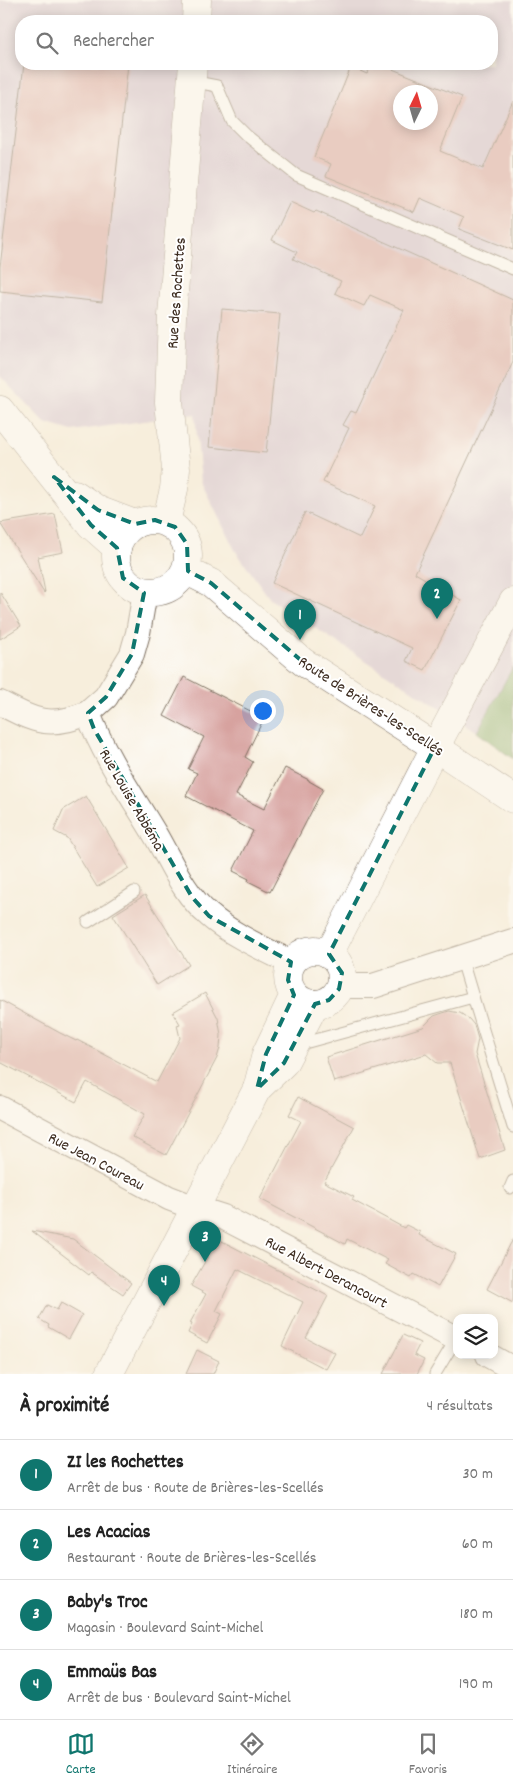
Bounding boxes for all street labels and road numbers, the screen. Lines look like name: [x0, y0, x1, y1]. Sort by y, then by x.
street label: Rue des Rochettes: [162, 236, 193, 350]
street label: Route de Brières-les-Scellés: [293, 651, 448, 763]
street label: Rue Louise Abbéma: [92, 745, 170, 856]
street label: Rue Jean Coureau: [44, 1127, 148, 1197]
street label: Rue Albert Derancourt: [260, 1231, 391, 1315]

